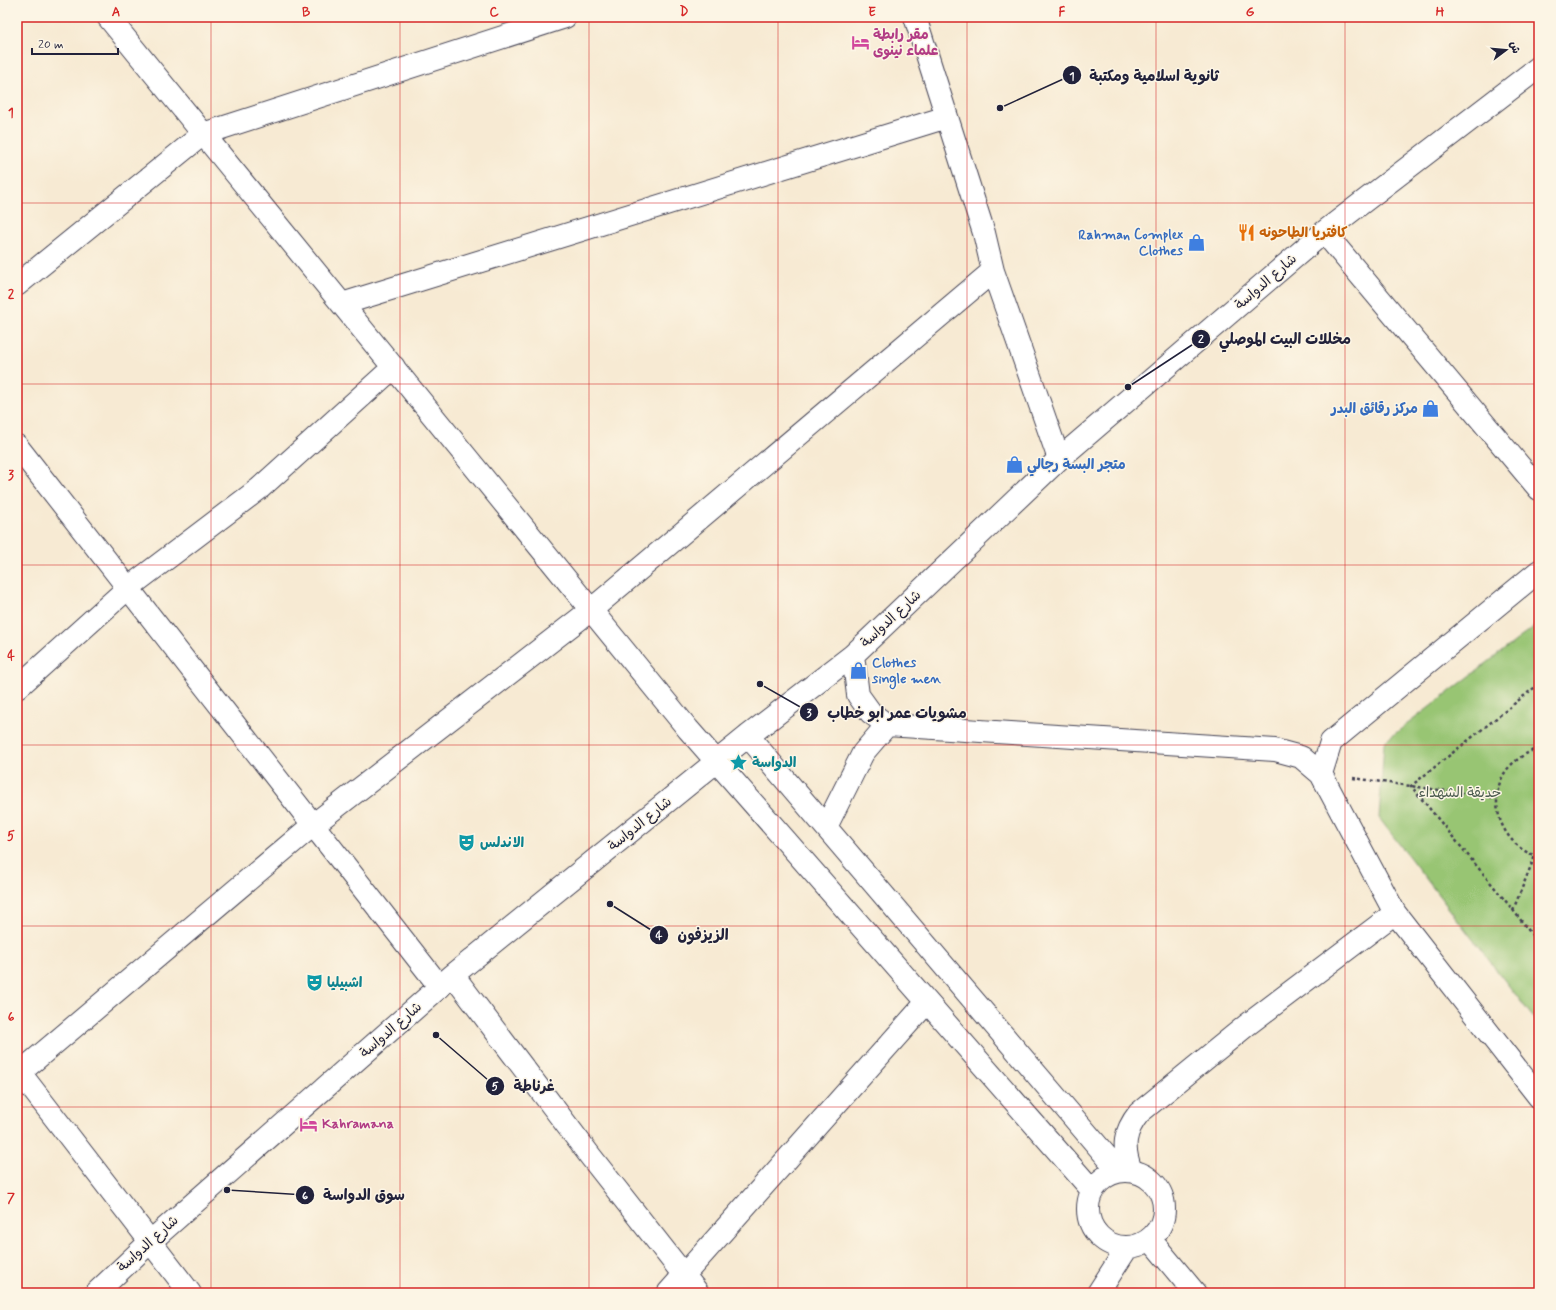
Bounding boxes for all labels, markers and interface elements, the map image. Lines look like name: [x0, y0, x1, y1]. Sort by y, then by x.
text: A: [112, 4, 120, 21]
text: B: [302, 4, 311, 21]
text: C: [489, 4, 499, 21]
text: D: [680, 4, 689, 21]
text: E: [868, 4, 876, 21]
text: F: [1059, 4, 1066, 21]
text: G: [1246, 4, 1255, 21]
text: H: [1436, 4, 1445, 21]
place label: مقر رابطة علماء نينوى: [873, 26, 939, 60]
scale bar: [32, 30, 118, 56]
north arrow: [1486, 30, 1526, 70]
hotel icon: مقر رابطة علماء نينوى: [850, 33, 870, 53]
text: 20 m: [38, 37, 64, 53]
text: ش: [1506, 40, 1523, 55]
callout: ثانوية اسلامية ومكتبة: [1062, 62, 1227, 89]
text: ثانوية اسلامية ومكتبة: [1089, 67, 1220, 87]
text: 1: [1069, 69, 1075, 85]
text: 1: [8, 105, 14, 122]
restaurant icon: كافتريا الطاحونه: [1236, 223, 1256, 243]
place label: كافتريا الطاحونه: [1259, 224, 1348, 242]
place label: Rahman Complex Clothes: [1078, 226, 1184, 260]
shop icon: Rahman Complex Clothes: [1186, 233, 1206, 253]
street label: شارع الدواسة: [1231, 250, 1301, 314]
text: 2: [8, 286, 15, 303]
callout: مخللات البيت الموصلي: [1191, 326, 1359, 353]
text: مخللات البيت الموصلي: [1219, 330, 1351, 353]
text: 2: [1198, 332, 1204, 348]
shop icon: مركز رقائق البدر: [1421, 399, 1441, 419]
place label: مركز رقائق البدر: [1329, 400, 1418, 418]
shop icon: متجر البسة رجالي: [1004, 455, 1024, 475]
place label: متجر البسة رجالي: [1027, 456, 1126, 477]
text: 3: [8, 467, 14, 484]
street label: شارع الدواسة: [857, 586, 925, 652]
text: 4: [7, 648, 15, 665]
place label: Clothes single men: [871, 654, 942, 690]
shop icon: Clothes single men: [849, 661, 869, 681]
callout: مشويات عمر ابو خطاب: [799, 699, 975, 726]
text: مشويات عمر ابو خطاب: [827, 704, 967, 724]
text: 3: [806, 706, 812, 722]
place icon: الدواسة: [729, 753, 749, 773]
place label: الدواسة: [752, 754, 797, 772]
park label: حديقة الشهداء: [1419, 784, 1501, 802]
street label: شارع الدواسة: [605, 793, 675, 855]
text: 5: [7, 828, 15, 845]
theatre icon: الاندلس: [457, 833, 477, 853]
place label: الاندلس: [480, 834, 525, 852]
callout: الزيزفون: [649, 921, 736, 948]
text: الزيزفون: [677, 926, 729, 946]
text: 4: [656, 928, 663, 944]
theatre icon: اشبيليا: [304, 973, 324, 993]
place label: اشبيليا: [327, 974, 363, 992]
street label: شارع الدواسة: [356, 998, 426, 1062]
text: 6: [8, 1009, 15, 1026]
callout: غرناطة: [485, 1072, 562, 1099]
text: غرناطة: [513, 1077, 555, 1097]
text: 5: [491, 1079, 499, 1095]
hotel icon: Kahramana: [299, 1114, 319, 1134]
place label: Kahramana: [322, 1115, 394, 1133]
callout: سوق الدواسة: [295, 1181, 413, 1208]
text: سوق الدواسة: [323, 1186, 405, 1206]
text: 6: [302, 1188, 308, 1204]
text: 7: [7, 1190, 15, 1207]
street label: شارع الدواسة: [114, 1212, 182, 1276]

